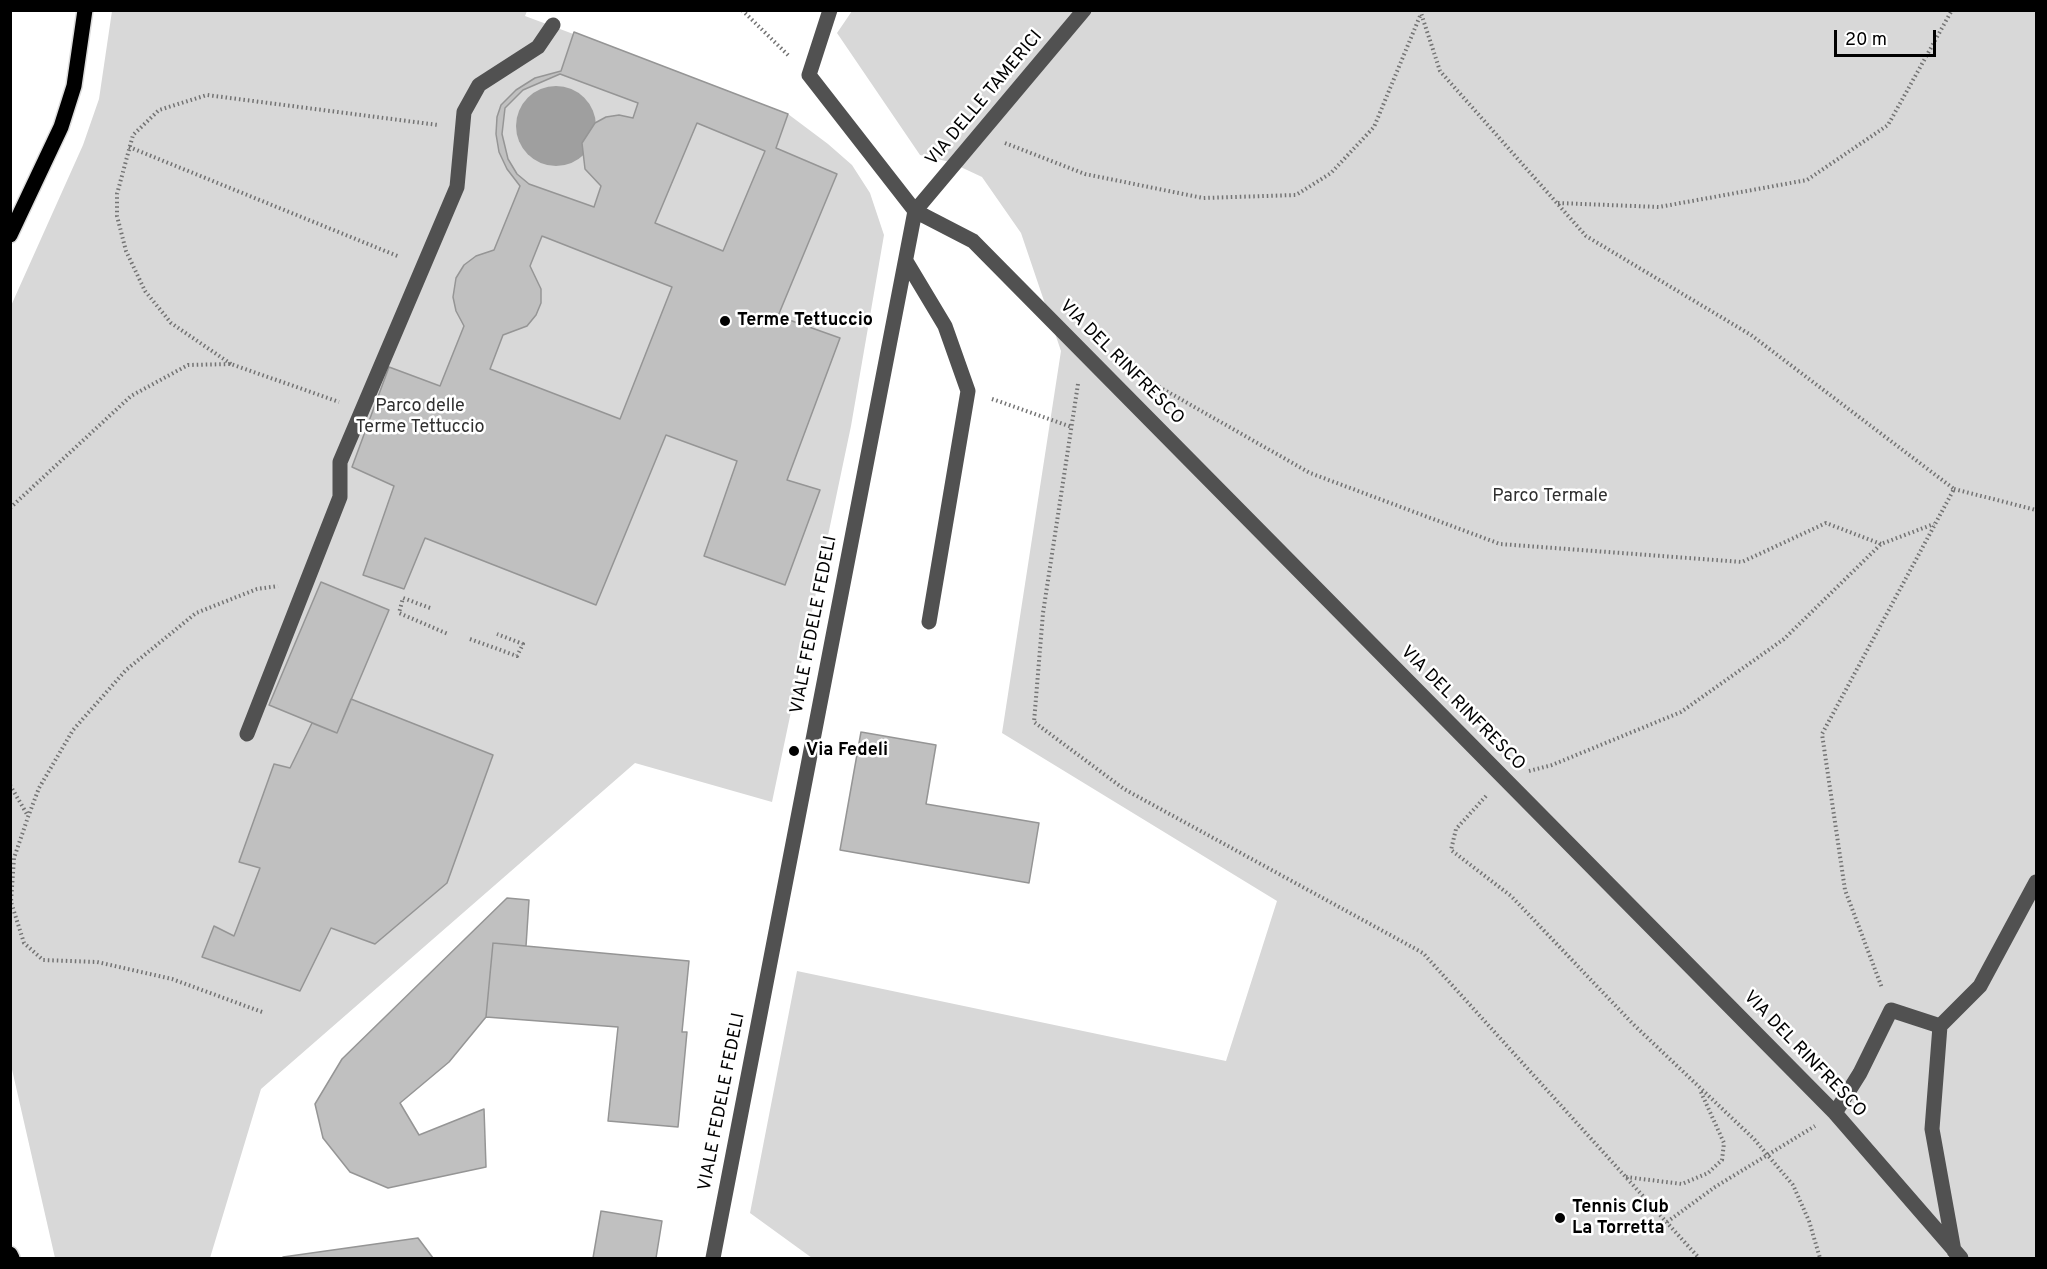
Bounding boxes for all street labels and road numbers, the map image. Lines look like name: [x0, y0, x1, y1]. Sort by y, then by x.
street label: VIA DELLE TAMERICI: [922, 27, 1048, 171]
street label: VIA DEL RINFRESCO: [1054, 296, 1188, 430]
street label: VIALE FEDELE FEDELI: [787, 534, 843, 716]
street label: VIA DEL RINFRESCO: [1395, 642, 1529, 776]
street label: VIA DEL RINFRESCO: [1738, 987, 1870, 1123]
street label: VIALE FEDELE FEDELI: [695, 1011, 751, 1193]

